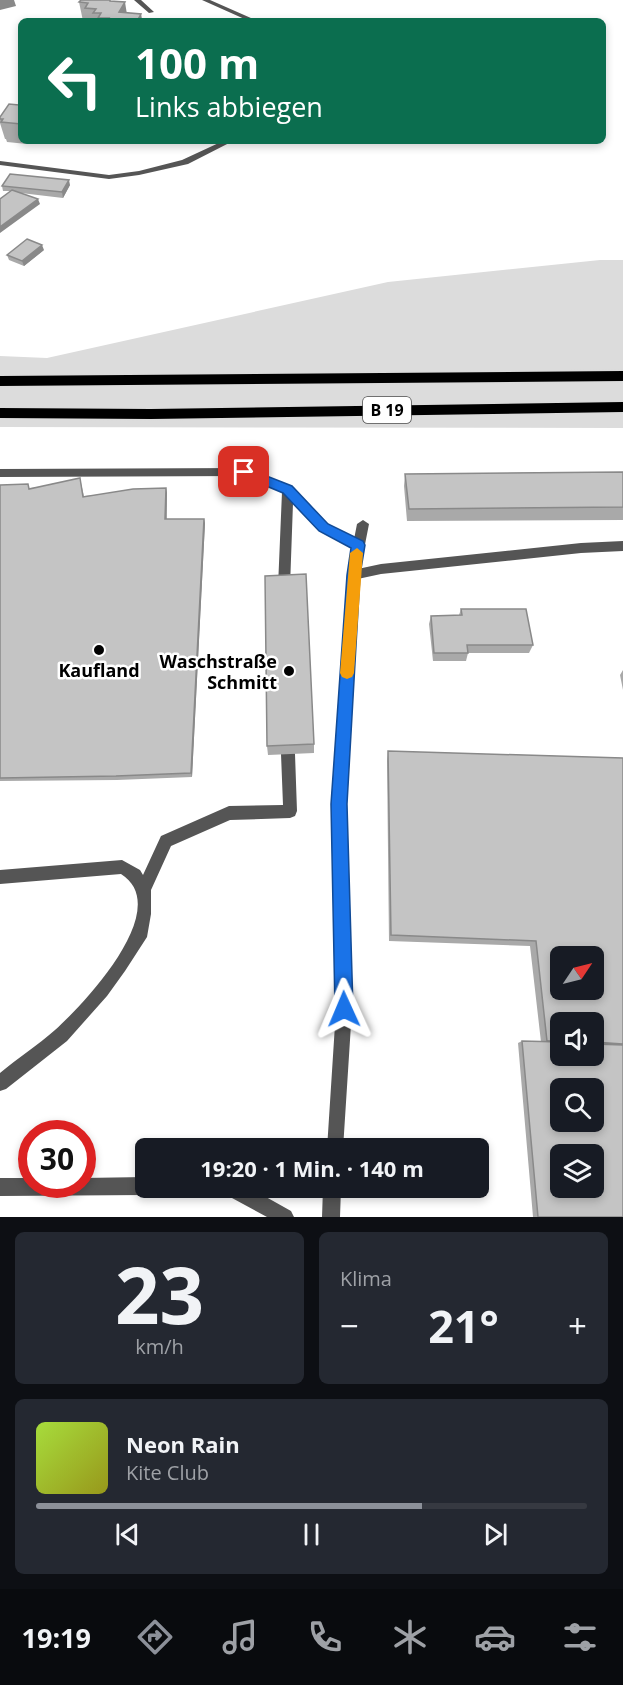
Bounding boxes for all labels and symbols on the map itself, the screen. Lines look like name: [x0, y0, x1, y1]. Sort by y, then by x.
road number: B 19: [363, 397, 411, 423]
pin: [218, 446, 269, 497]
marker: Kaufland: [92, 643, 106, 657]
place label: Waschstraße Schmitt: [159, 649, 277, 694]
place label: Kaufland: [58, 658, 140, 682]
marker: Waschstraße Schmitt: [282, 664, 296, 678]
north arrow: [550, 946, 604, 1000]
position arrow: [312, 977, 376, 1041]
speed limit sign: 30: [18, 1120, 96, 1198]

